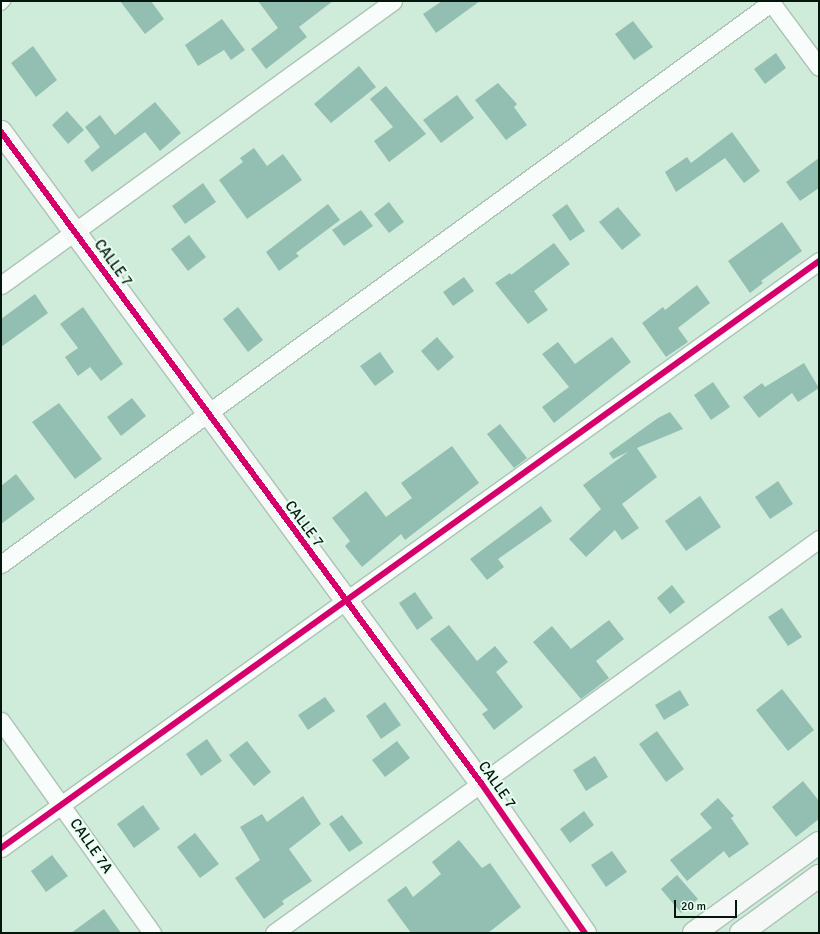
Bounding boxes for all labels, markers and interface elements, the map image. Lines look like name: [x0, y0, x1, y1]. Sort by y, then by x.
street label: CALLE 7: [90, 236, 136, 290]
street label: CALLE 7: [281, 497, 327, 551]
street label: CALLE 7: [474, 758, 520, 812]
street label: CALLE 7A: [66, 815, 116, 877]
scale bar: [676, 892, 739, 918]
text: 20 m: [681, 899, 706, 914]

